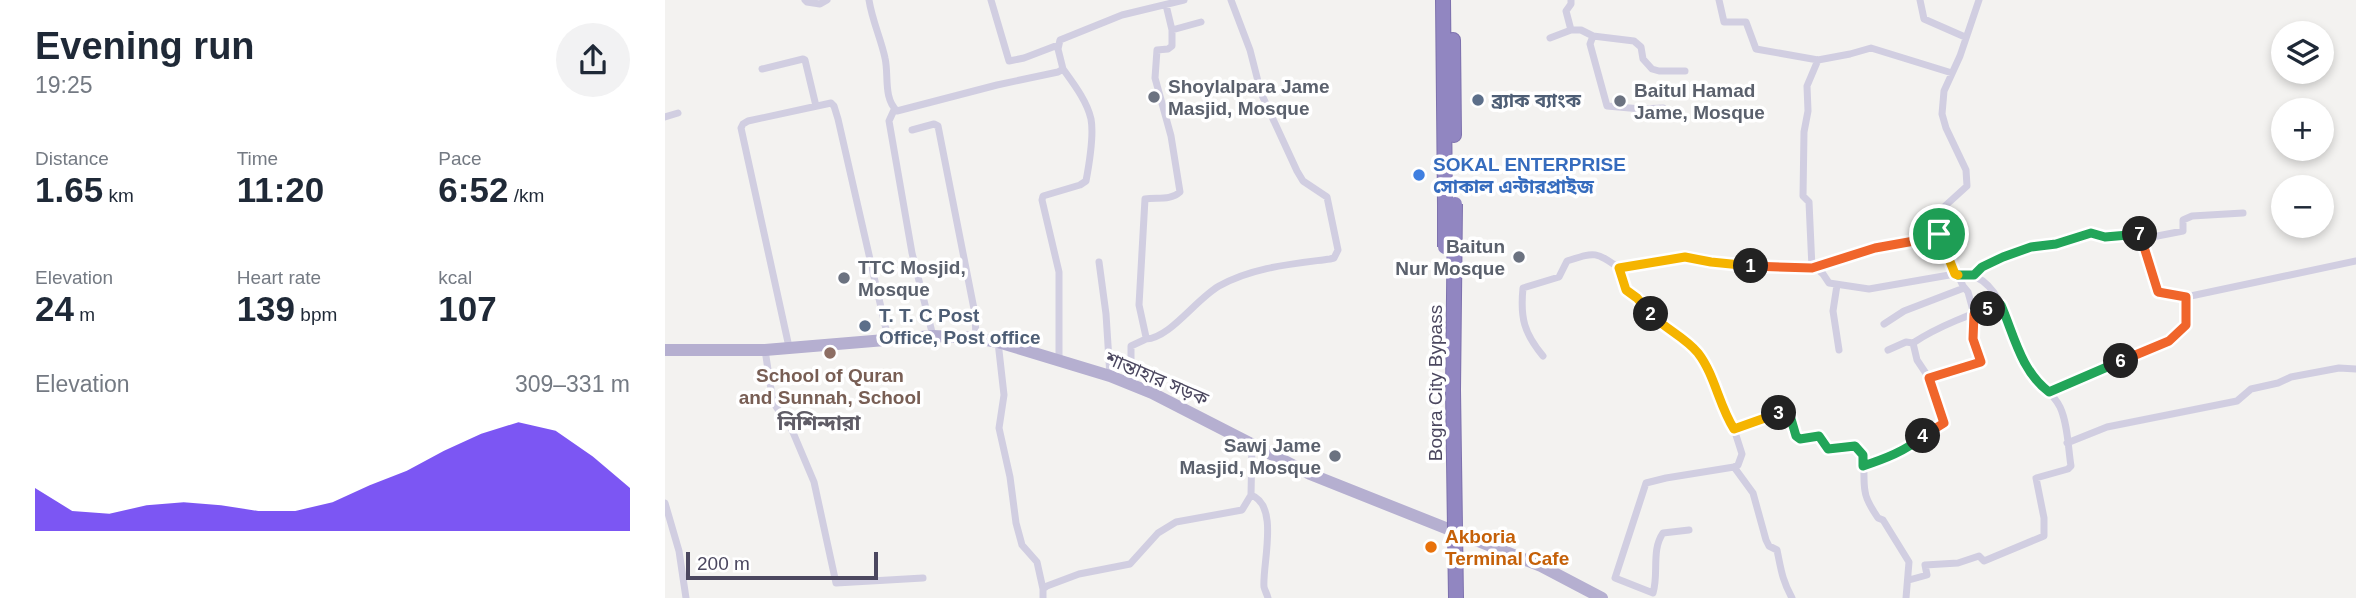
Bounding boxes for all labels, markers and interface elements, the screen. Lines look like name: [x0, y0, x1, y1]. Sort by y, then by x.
map controls: [2271, 21, 2334, 238]
button: layers: [2271, 21, 2334, 84]
button: share: [556, 23, 630, 97]
text: Evening run: [35, 25, 255, 67]
text: 19:25: [35, 72, 93, 98]
place label: Shoylalpara Jame Masjid, Mosque: [1168, 76, 1330, 119]
place label: Baitul Hamad Jame, Mosque: [1634, 80, 1765, 123]
marker: Shoylalpara Jame Masjid, Mosque: [1146, 89, 1162, 105]
place label: ব্র্যাক ব্যাংক: [1491, 90, 1581, 111]
marker: ব্র্যাক ব্যাংক: [1470, 92, 1486, 108]
marker: Baitul Hamad Jame, Mosque: [1612, 93, 1628, 109]
button: +: [2271, 98, 2334, 161]
text: Distance: [35, 148, 109, 169]
text: Time: [237, 148, 278, 169]
text: Pace: [438, 148, 482, 169]
place label: SOKAL ENTERPRISE সোকাল এন্টারপ্রাইজ: [1433, 154, 1626, 197]
marker: SOKAL ENTERPRISE সোকাল এন্টারপ্রাইজ: [1411, 167, 1427, 183]
text: 1.65: [35, 170, 103, 209]
text: 11:20: [237, 170, 324, 209]
text: 6:52: [438, 170, 508, 209]
button: −: [2271, 175, 2334, 238]
text: km: [103, 185, 134, 206]
text: /km: [508, 185, 544, 206]
pin: [1909, 204, 1969, 264]
icon: arrive: [1920, 215, 1958, 253]
pin: 7: [2123, 216, 2157, 252]
text: 7: [2134, 223, 2145, 244]
place label: Baitun Nur Mosque: [1395, 236, 1505, 279]
pin: 1: [1733, 248, 1769, 284]
marker: Baitun Nur Mosque: [1511, 249, 1527, 265]
text: 1: [1745, 255, 1756, 276]
place label: TTC Mosjid, Mosque: [858, 257, 966, 300]
text: Elevation: [35, 267, 113, 288]
text: Heart rate: [237, 267, 321, 288]
text: kcal: [438, 267, 472, 288]
marker: TTC Mosjid, Mosque: [836, 270, 852, 286]
text: 24: [35, 289, 74, 328]
text: 139: [237, 289, 295, 328]
text: 107: [438, 289, 497, 328]
pin: 5: [1971, 292, 2005, 326]
pin: 2: [1633, 296, 1669, 332]
text: 5: [1982, 298, 1993, 319]
text: 2: [1645, 303, 1656, 324]
text: m: [74, 304, 95, 325]
text: bpm: [295, 304, 337, 325]
place label: T. T. C Post Office, Post office: [879, 305, 1041, 348]
street label: Bogra City Bypass: [1425, 305, 1446, 461]
marker: T. T. C Post Office, Post office: [857, 318, 873, 334]
pin: 6: [2103, 344, 2139, 378]
marker: School of Quran and Sunnah, School: [822, 345, 838, 361]
street label: শান্তাহার সড়ক: [1101, 347, 1212, 410]
text: 6: [2115, 350, 2126, 371]
place label: School of Quran and Sunnah, School: [739, 365, 921, 408]
text: Elevation: [35, 371, 130, 397]
text: 309–331 m: [515, 371, 630, 397]
pin: 3: [1761, 396, 1797, 430]
text: 3: [1773, 402, 1784, 423]
district label: নিশিন্দারা: [777, 411, 861, 434]
pin: 4: [1905, 418, 1941, 453]
text: 4: [1917, 425, 1928, 446]
place label: Sawj Jame Masjid, Mosque: [1180, 435, 1321, 478]
marker: Sawj Jame Masjid, Mosque: [1327, 448, 1343, 464]
place label: Akboria Terminal Cafe: [1445, 526, 1569, 569]
marker: Akboria Terminal Cafe: [1423, 539, 1439, 555]
scale bar: [686, 549, 879, 581]
text: 200 m: [697, 553, 750, 574]

